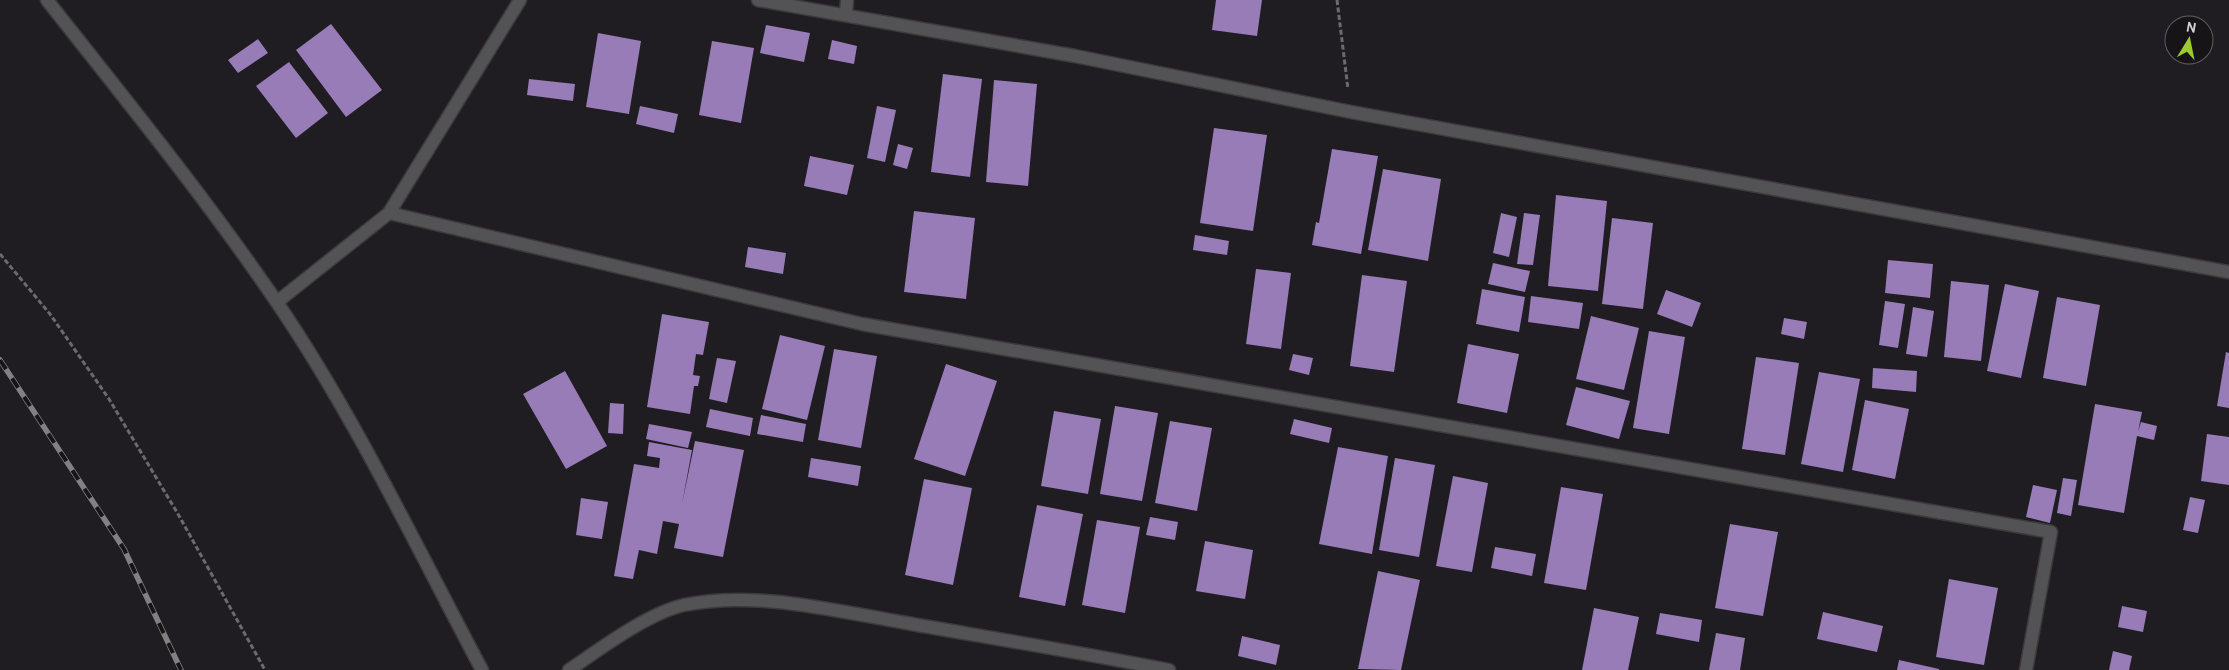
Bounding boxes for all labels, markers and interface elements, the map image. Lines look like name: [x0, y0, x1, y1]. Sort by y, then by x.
north arrow: [2164, 15, 2214, 65]
text: N: [2185, 19, 2197, 38]

